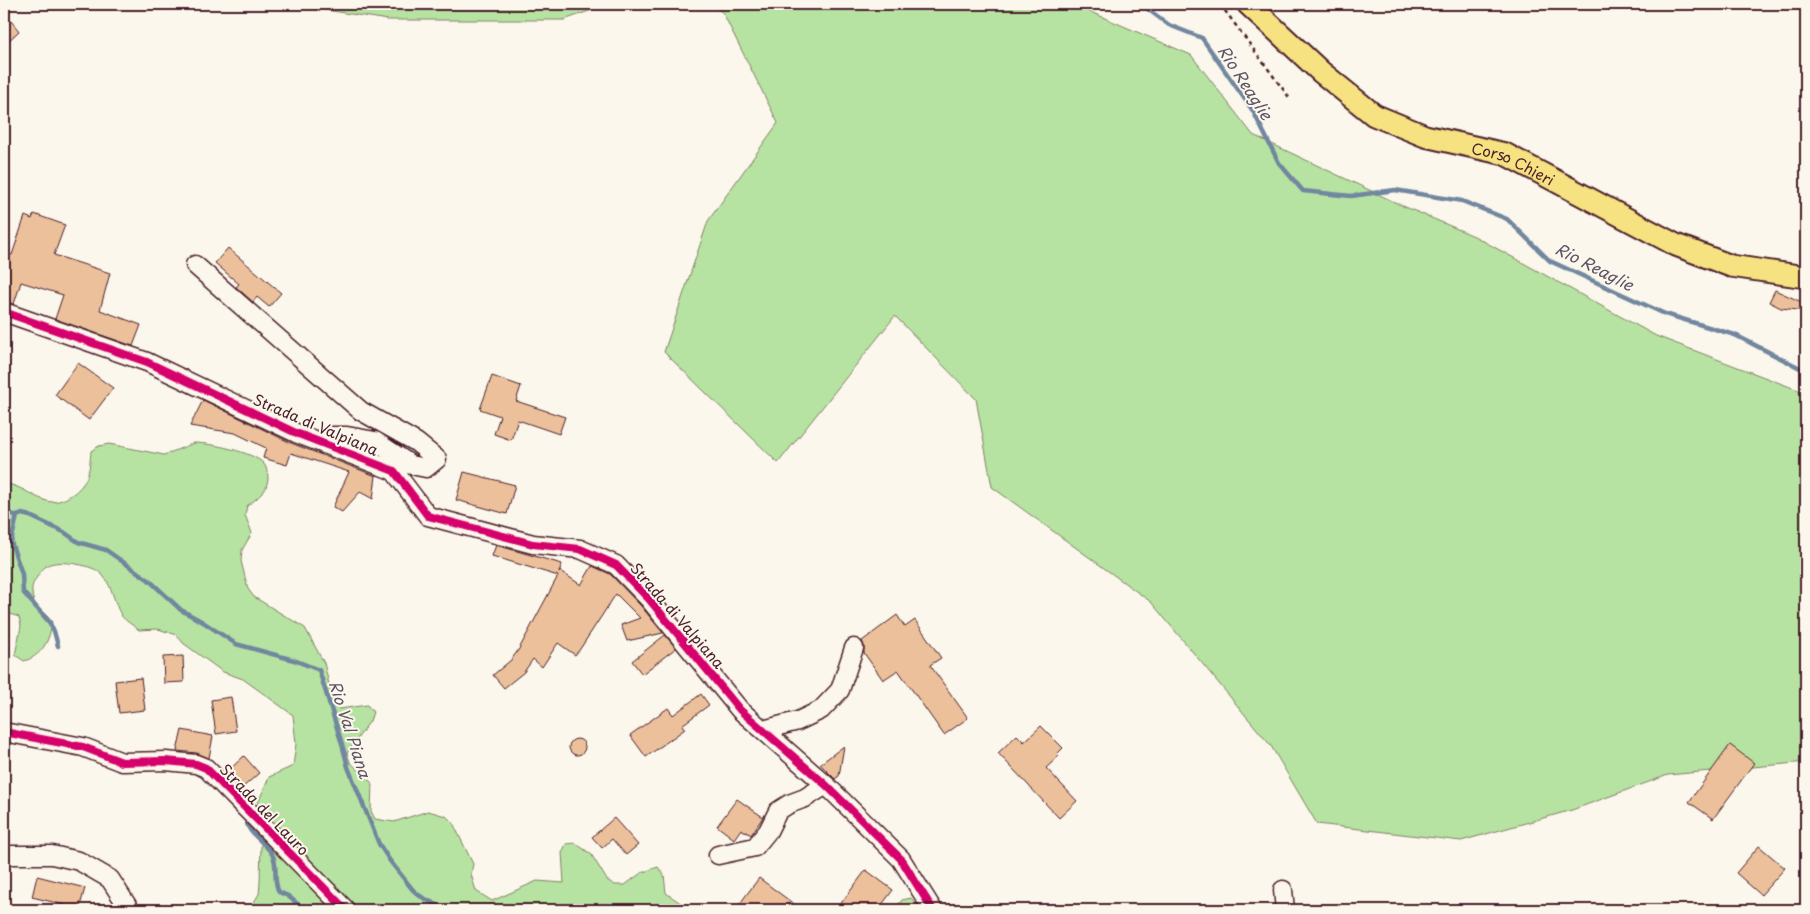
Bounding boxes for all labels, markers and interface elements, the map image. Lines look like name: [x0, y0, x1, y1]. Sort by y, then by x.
water label: Rio Reaglie: [1213, 40, 1280, 125]
street label: Corso Chieri: [1470, 135, 1559, 190]
water label: Rio Reaglie: [1552, 236, 1639, 297]
street label: Strada di Valpiana: [250, 387, 383, 461]
street label: Strada di Valpiana: [625, 557, 731, 674]
water label: Rio Val Piana: [324, 677, 378, 782]
street label: Strada del Lauro: [215, 758, 315, 860]

